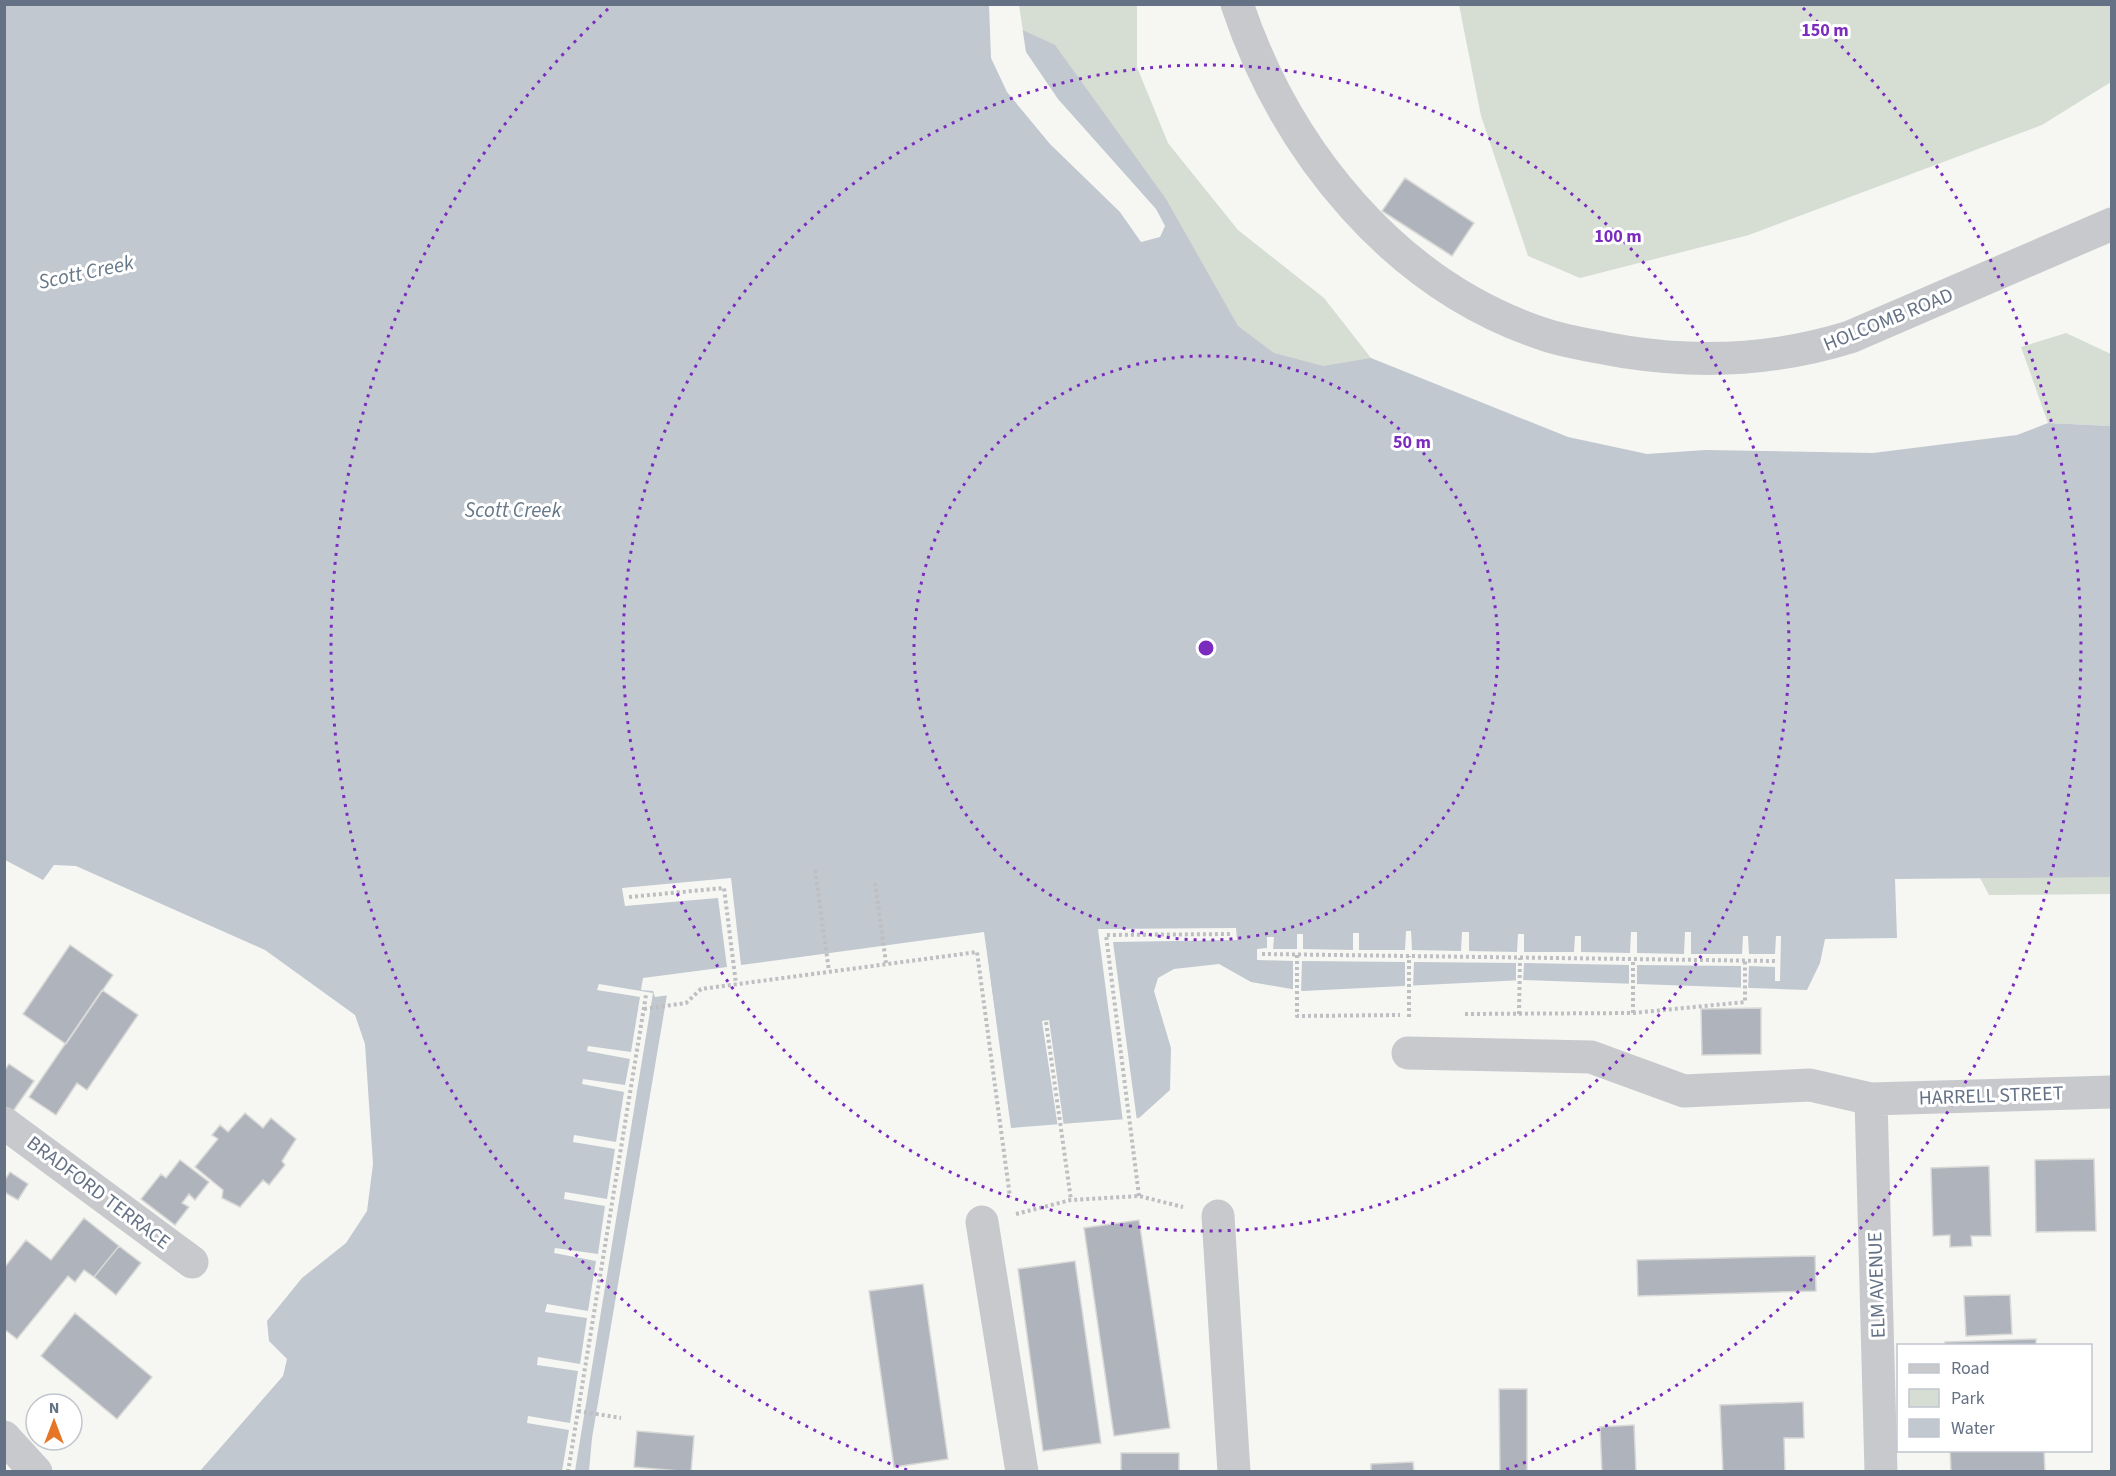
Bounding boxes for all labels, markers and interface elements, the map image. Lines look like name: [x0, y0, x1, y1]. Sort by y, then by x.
text: 150 m: [1801, 18, 1849, 43]
text: 100 m: [1594, 224, 1642, 249]
water label: Scott Creek: [36, 247, 137, 297]
street label: HOLCOMB ROAD: [1819, 281, 1957, 359]
text: 50 m: [1393, 430, 1431, 455]
water label: Scott Creek: [465, 495, 562, 525]
centre of rings: [1196, 638, 1216, 658]
street label: HARRELL STREET: [1918, 1079, 2064, 1113]
street label: BRADFORD TERRACE: [21, 1129, 176, 1256]
street label: ELM AVENUE: [1861, 1231, 1893, 1339]
legend: [1897, 1344, 2092, 1452]
text: Road: [1951, 1356, 1990, 1381]
text: Park: [1951, 1386, 1985, 1411]
north arrow: [24, 1392, 84, 1452]
text: N: [49, 1397, 59, 1419]
text: Water: [1951, 1416, 1995, 1441]

